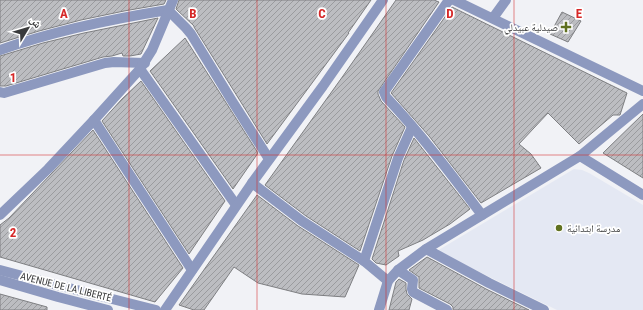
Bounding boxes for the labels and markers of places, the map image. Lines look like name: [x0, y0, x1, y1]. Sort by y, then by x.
place label: صيدلية عبيدلي: [504, 22, 558, 35]
marker: صيدلية عبيدلي: [561, 22, 571, 32]
marker: مدرسة ابتدائية: [554, 223, 564, 233]
place label: مدرسة ابتدائية: [567, 223, 621, 234]

